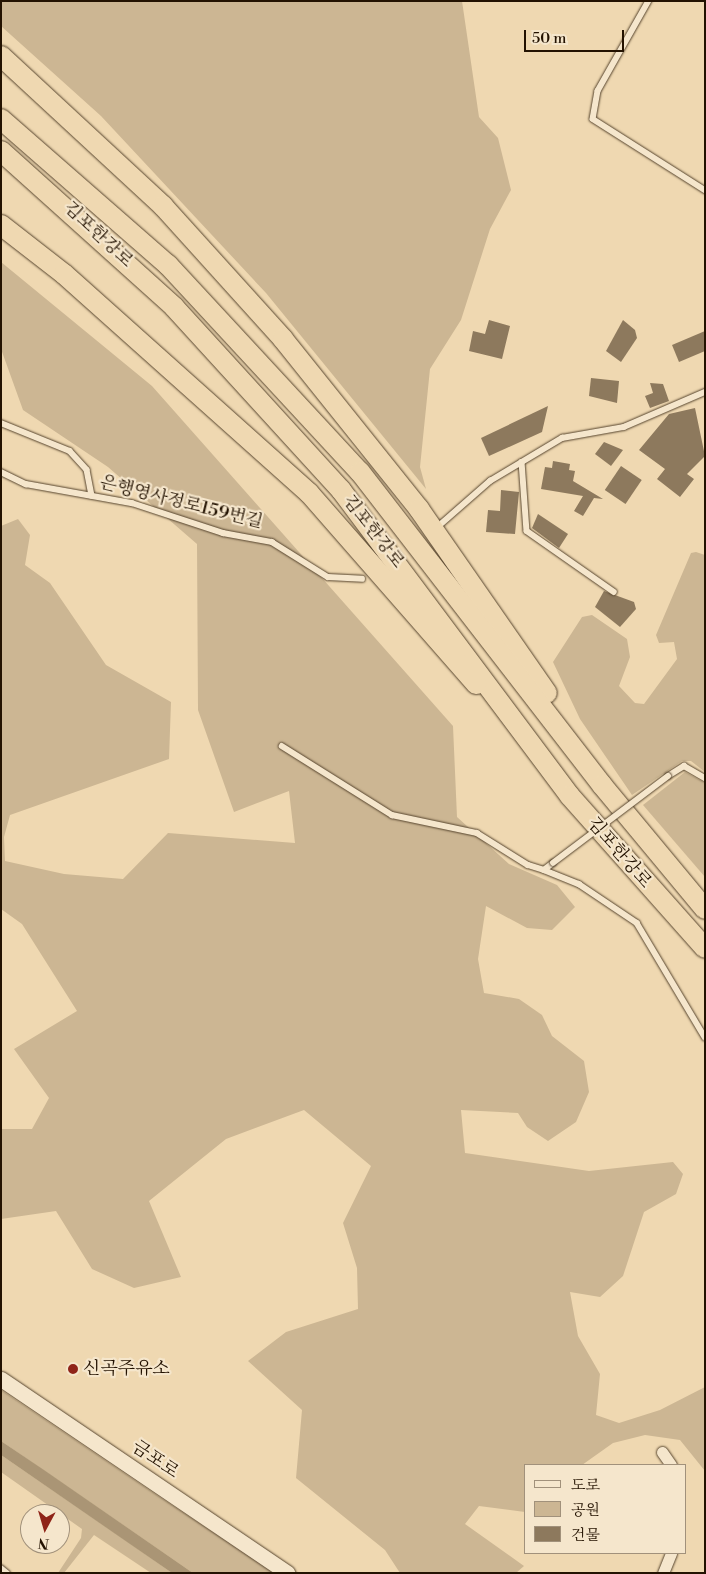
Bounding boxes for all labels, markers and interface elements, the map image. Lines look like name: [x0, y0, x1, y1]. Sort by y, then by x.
scale bar: [526, 20, 626, 52]
text: 50 m: [532, 29, 566, 48]
street label: 김포한강로: [59, 197, 137, 273]
street label: 은행영사정로159번길: [97, 472, 265, 534]
street label: 김포한강로: [338, 491, 408, 573]
street label: 김포한강로: [582, 813, 656, 893]
place label: 신곡주유소: [83, 1358, 170, 1380]
marker: 신곡주유소: [67, 1363, 79, 1375]
street label: 금포로: [127, 1436, 183, 1484]
legend: [524, 1464, 686, 1554]
text: 도로: [571, 1476, 600, 1495]
text: 공원: [571, 1501, 600, 1520]
north arrow: [20, 1504, 70, 1554]
text: 건물: [571, 1526, 600, 1545]
text: N: [37, 1533, 50, 1552]

